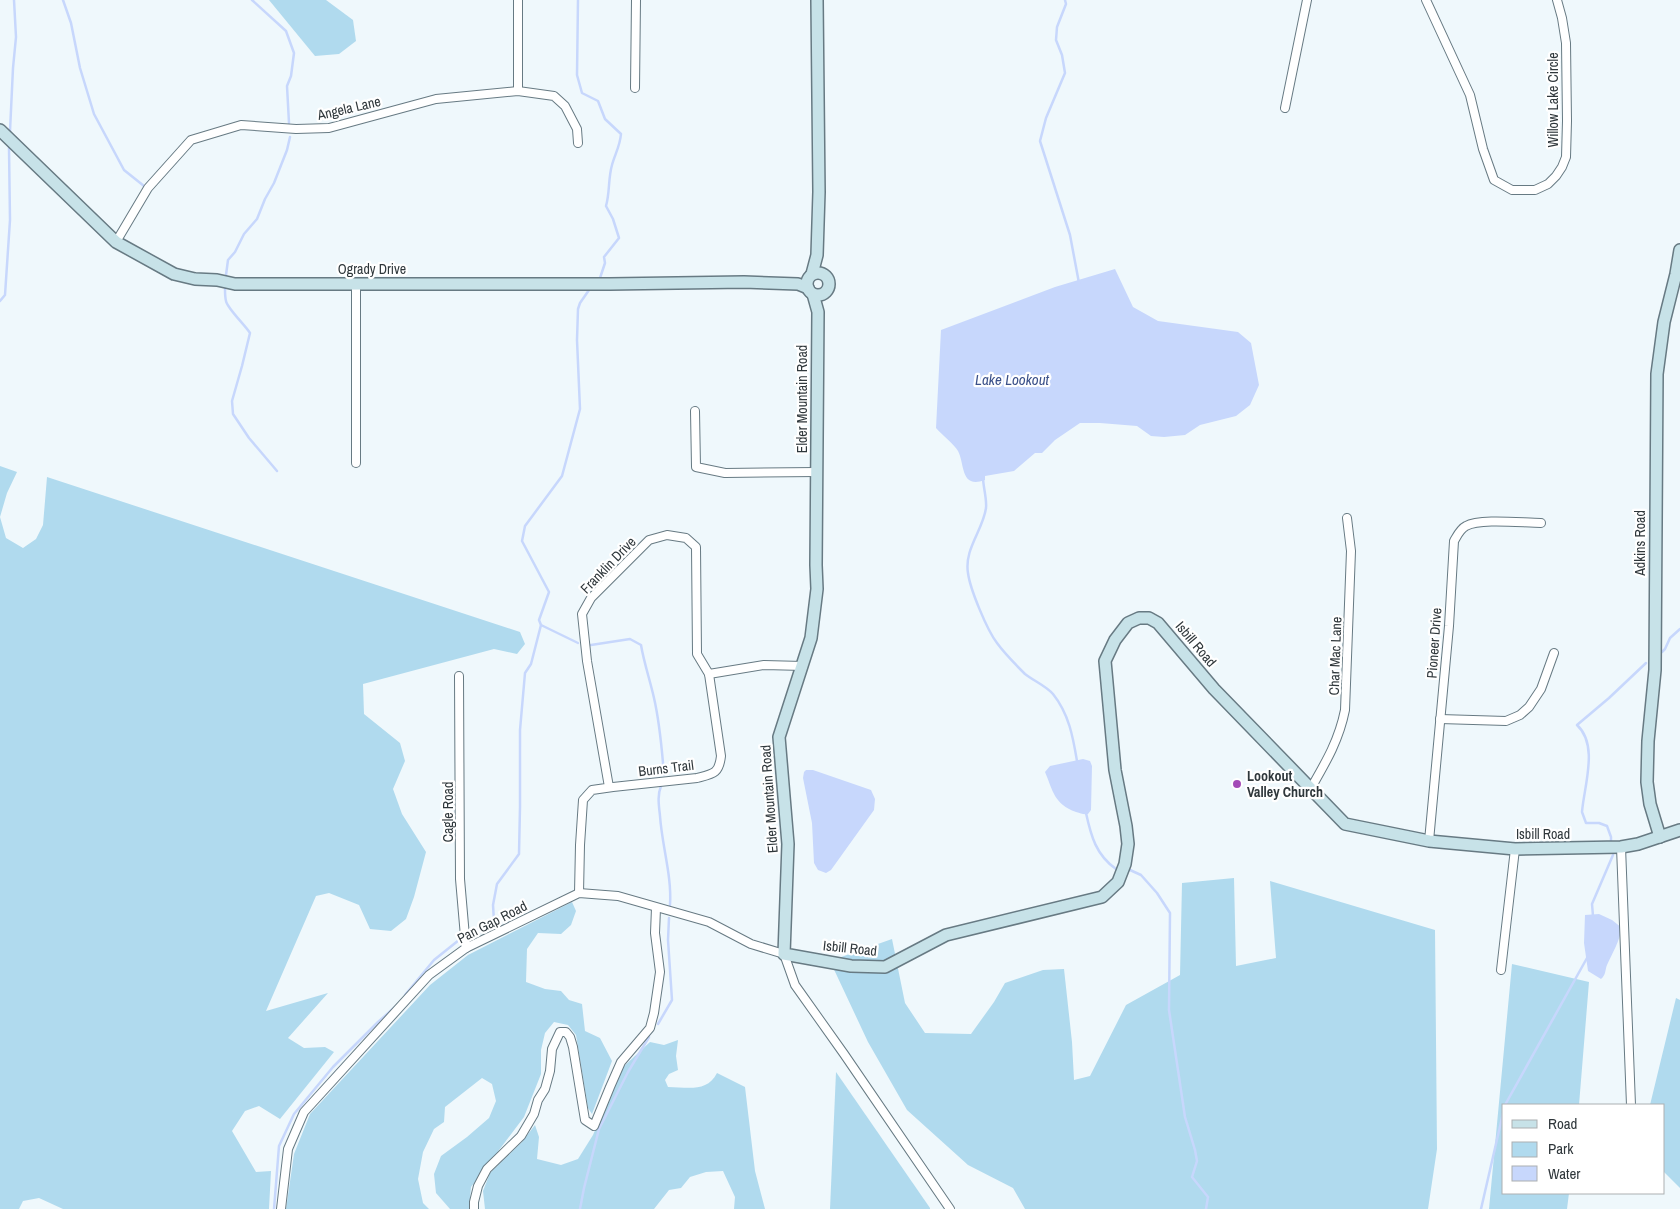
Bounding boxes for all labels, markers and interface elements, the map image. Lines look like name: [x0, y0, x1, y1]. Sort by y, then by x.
street label: Willow Lake Circle: [1544, 52, 1562, 148]
street label: Angela Lane: [315, 92, 382, 124]
street label: Ogrady Drive: [338, 260, 406, 278]
street label: Elder Mountain Road: [793, 345, 811, 453]
water label: Lake Lookout: [975, 369, 1050, 390]
street label: Adkins Road: [1631, 510, 1649, 577]
street label: Franklin Drive: [576, 533, 640, 597]
street label: Pioneer Drive: [1423, 607, 1445, 679]
street label: Char Mac Lane: [1325, 616, 1345, 696]
street label: Isbill Road: [1172, 617, 1220, 671]
street label: Elder Mountain Road: [756, 744, 782, 854]
street label: Burns Trail: [637, 756, 695, 780]
place label: Lookout Valley Church: [1247, 767, 1323, 801]
marker: Lookout Valley Church: [1231, 778, 1243, 790]
street label: Cagle Road: [439, 782, 457, 842]
street label: Isbill Road: [1516, 825, 1570, 843]
street label: Pan Gap Road: [454, 897, 530, 947]
street label: Isbill Road: [822, 936, 878, 960]
legend: [1502, 1104, 1665, 1194]
text: Road: [1548, 1113, 1577, 1134]
text: Park: [1548, 1138, 1574, 1159]
text: Water: [1548, 1163, 1580, 1184]

